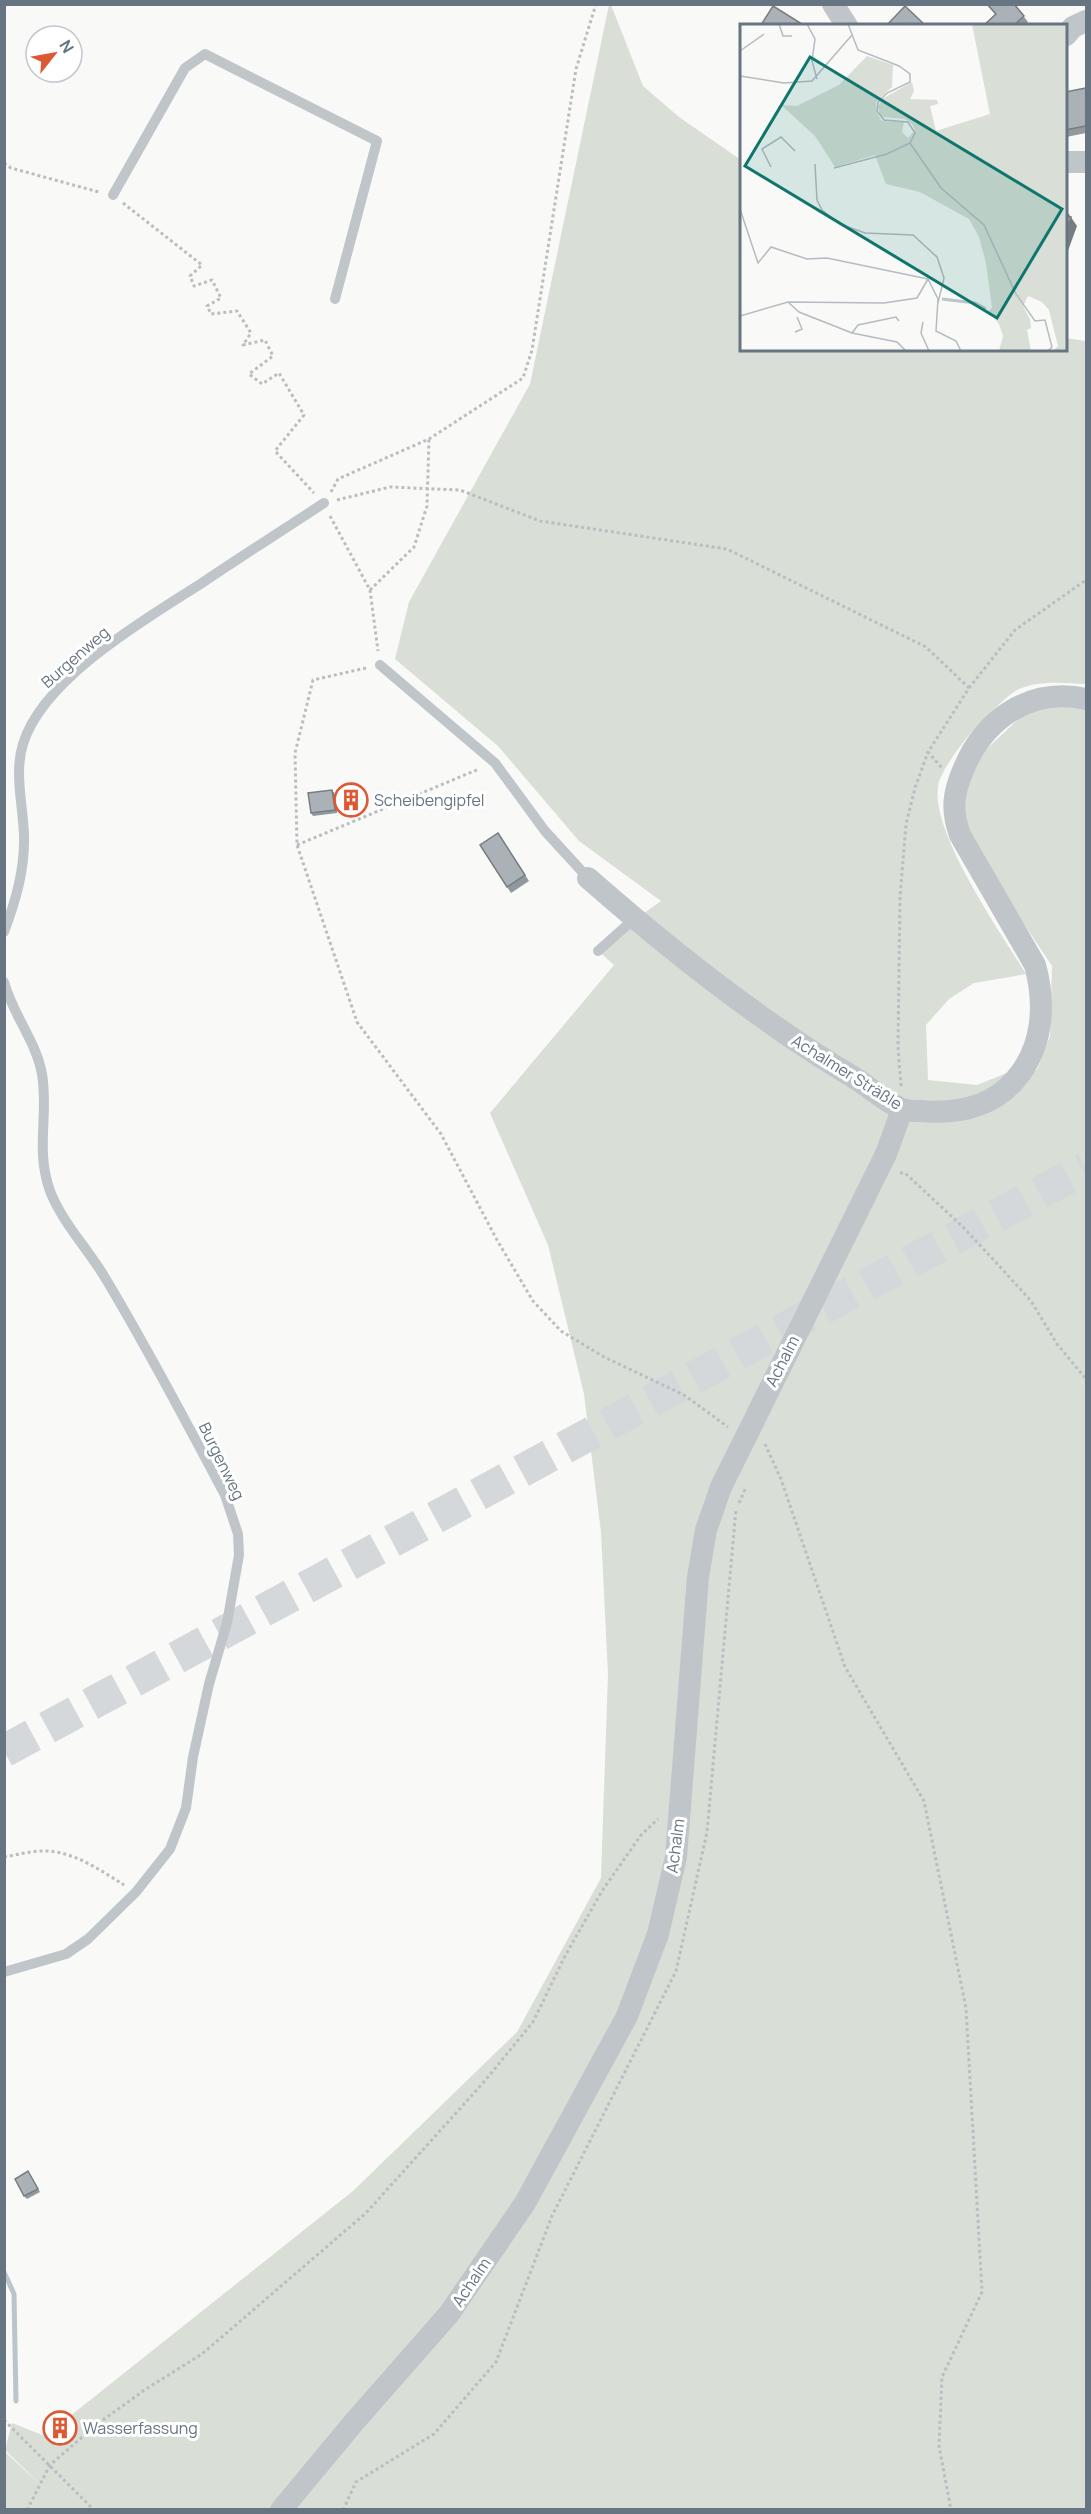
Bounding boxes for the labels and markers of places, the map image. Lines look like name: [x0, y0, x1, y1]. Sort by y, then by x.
building icon: Scheibengipfel: [333, 782, 369, 818]
place label: Scheibengipfel: [374, 789, 485, 811]
building icon: Wasserfassung: [42, 2410, 78, 2446]
place label: Wasserfassung: [83, 2417, 198, 2439]

